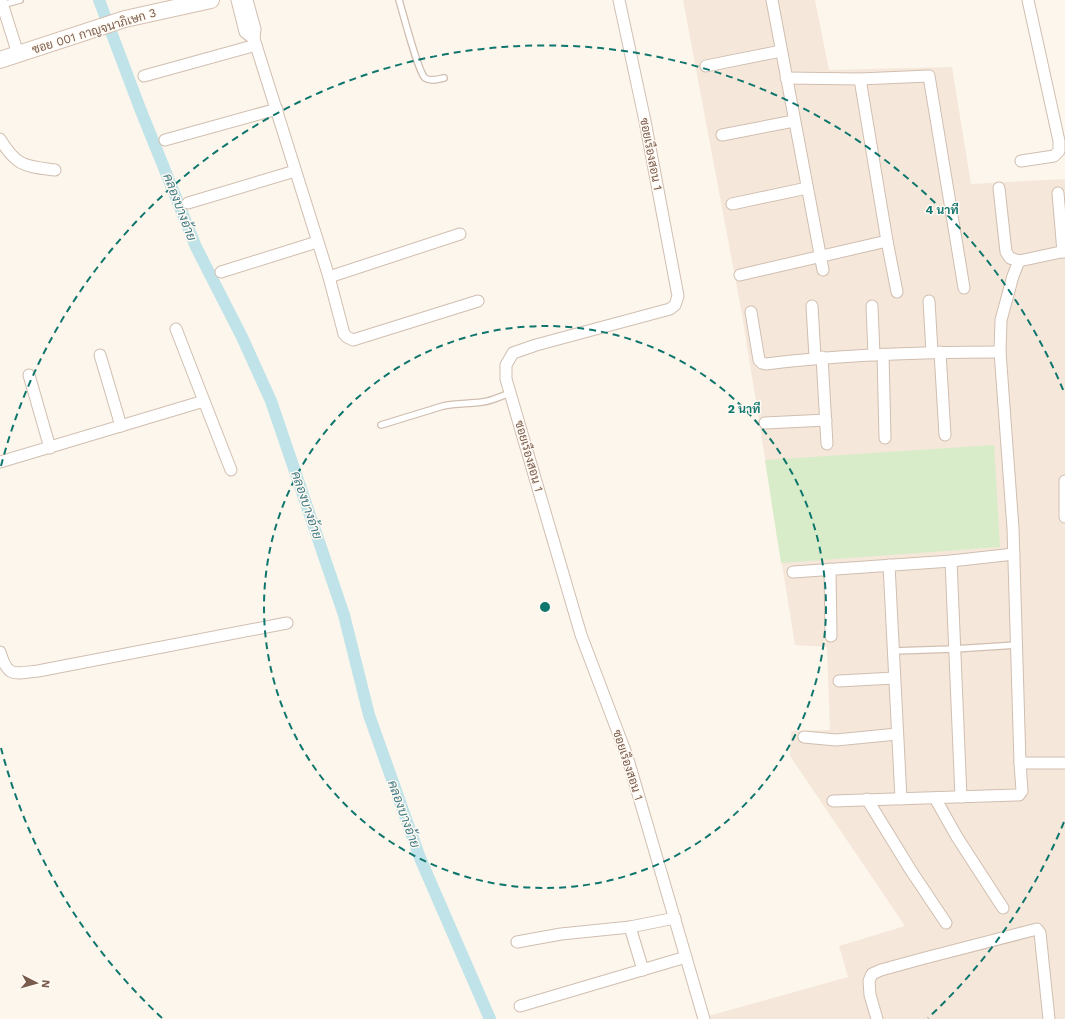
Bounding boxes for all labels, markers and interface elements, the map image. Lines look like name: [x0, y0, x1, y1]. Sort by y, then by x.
street label: ซอย 001 กาญจนาภิเษก 3: [30, 5, 158, 57]
street label: ซอยเรืองสอน 1: [637, 117, 665, 191]
water label: คลองบางอ้าย: [160, 171, 201, 243]
text: 4 นาที: [925, 202, 959, 217]
text: 2 นาที: [728, 401, 760, 416]
street label: ซอยเรืองสอน 1: [512, 419, 546, 493]
water label: คลองบางอ้าย: [288, 469, 327, 541]
centre of rings: [538, 600, 552, 614]
street label: ซอยเรืองสอน 1: [610, 728, 646, 802]
water label: คลองบางอ้าย: [385, 778, 424, 850]
north arrow: [16, 963, 56, 1003]
text: N: [39, 979, 52, 989]

